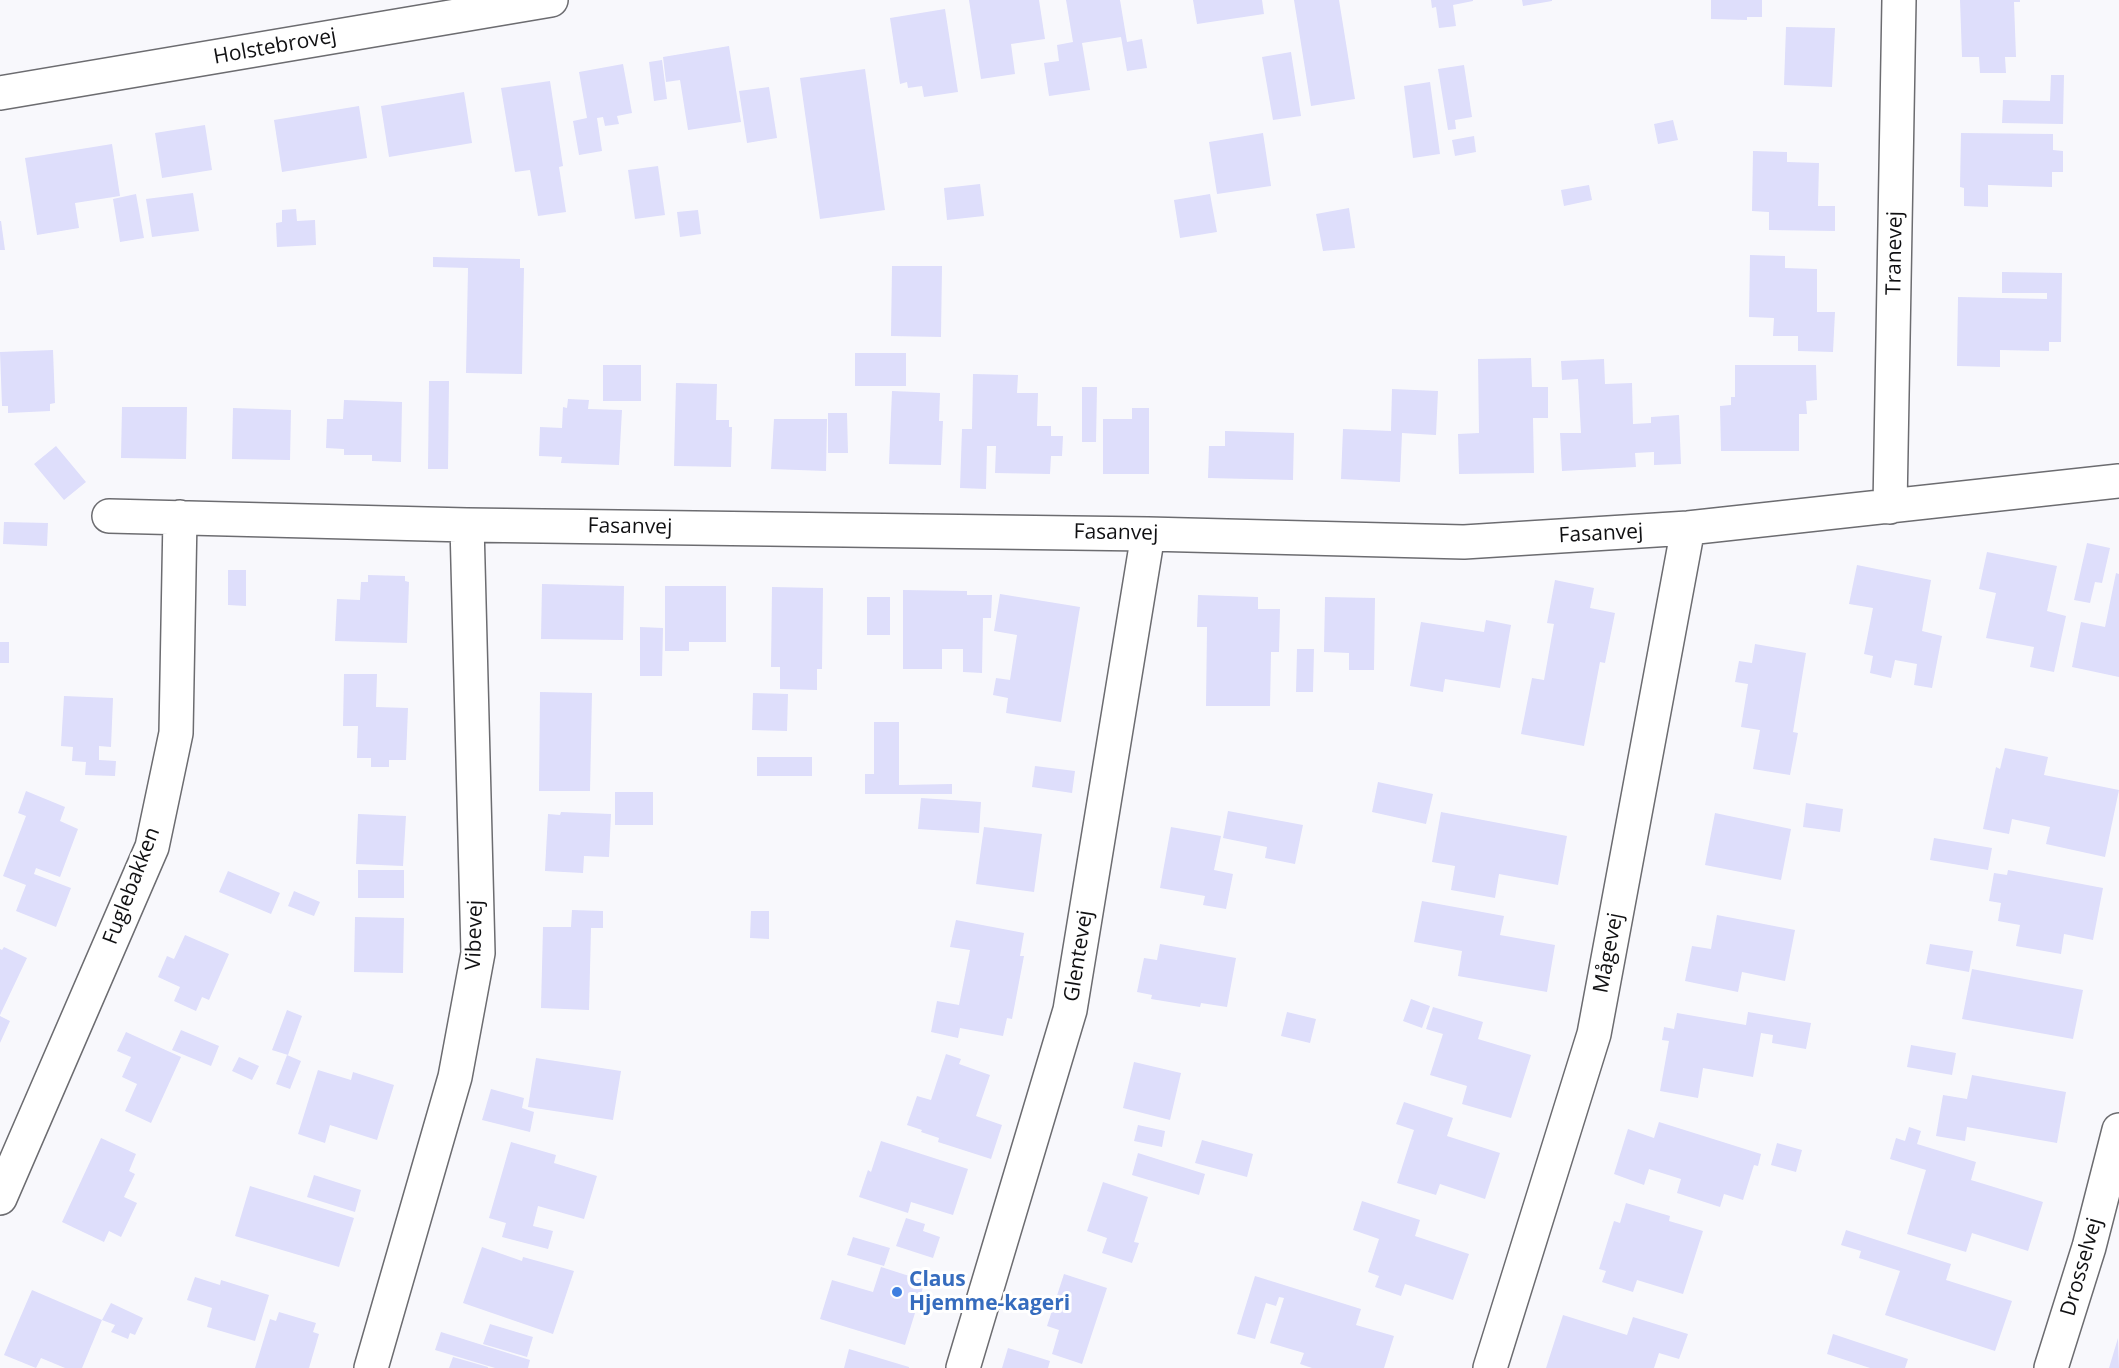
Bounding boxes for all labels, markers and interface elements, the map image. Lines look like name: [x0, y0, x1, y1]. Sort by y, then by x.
street label: Holstebrovej: [212, 24, 338, 70]
street label: Tranevej: [1882, 211, 1908, 295]
street label: Fasanvej: [587, 514, 673, 540]
street label: Fasanvej: [1558, 519, 1644, 549]
street label: Fasanvej: [1073, 520, 1159, 546]
street label: Fuglebakken: [98, 824, 166, 948]
street label: Vibevej: [461, 900, 489, 970]
street label: Glentevej: [1059, 909, 1099, 1003]
street label: Mågevej: [1589, 911, 1629, 995]
street label: Drosselvej: [2056, 1215, 2108, 1319]
place label: Claus Hjemme-kageri: [909, 1267, 1070, 1317]
marker: Claus Hjemme-kageri: [890, 1285, 904, 1299]

